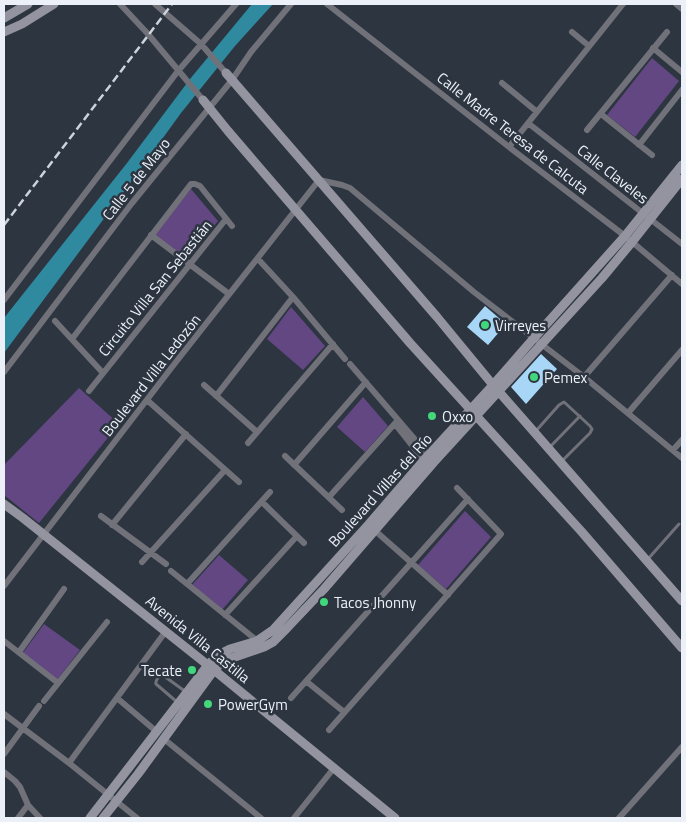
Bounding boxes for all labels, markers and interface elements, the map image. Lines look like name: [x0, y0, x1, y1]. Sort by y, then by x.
street label: Calle Madre Teresa de Calcuta: [432, 66, 594, 200]
street label: Calle 5 de Mayo: [96, 133, 176, 225]
street label: Calle Claveles: [572, 139, 654, 209]
street label: Circuito Villa San Sebastián: [93, 215, 217, 361]
street label: Boulevard Villa Ledozón: [96, 309, 206, 441]
place label: Virreyes: [495, 314, 546, 337]
marker: Virreyes: [479, 319, 491, 331]
place label: Pemex: [544, 366, 587, 389]
marker: Pemex: [528, 371, 540, 383]
place label: Oxxo: [442, 405, 473, 428]
marker: Oxxo: [426, 410, 438, 422]
street label: Boulevard Villas del Río: [322, 428, 438, 552]
street label: Avenida Villa Castilla: [141, 590, 256, 689]
place label: Tacos Jhonny: [334, 591, 416, 614]
marker: Tacos Jhonny: [318, 596, 330, 608]
place label: Tecate: [141, 659, 182, 682]
marker: Tecate: [186, 664, 198, 676]
place label: PowerGym: [218, 693, 288, 716]
marker: PowerGym: [202, 698, 214, 710]

